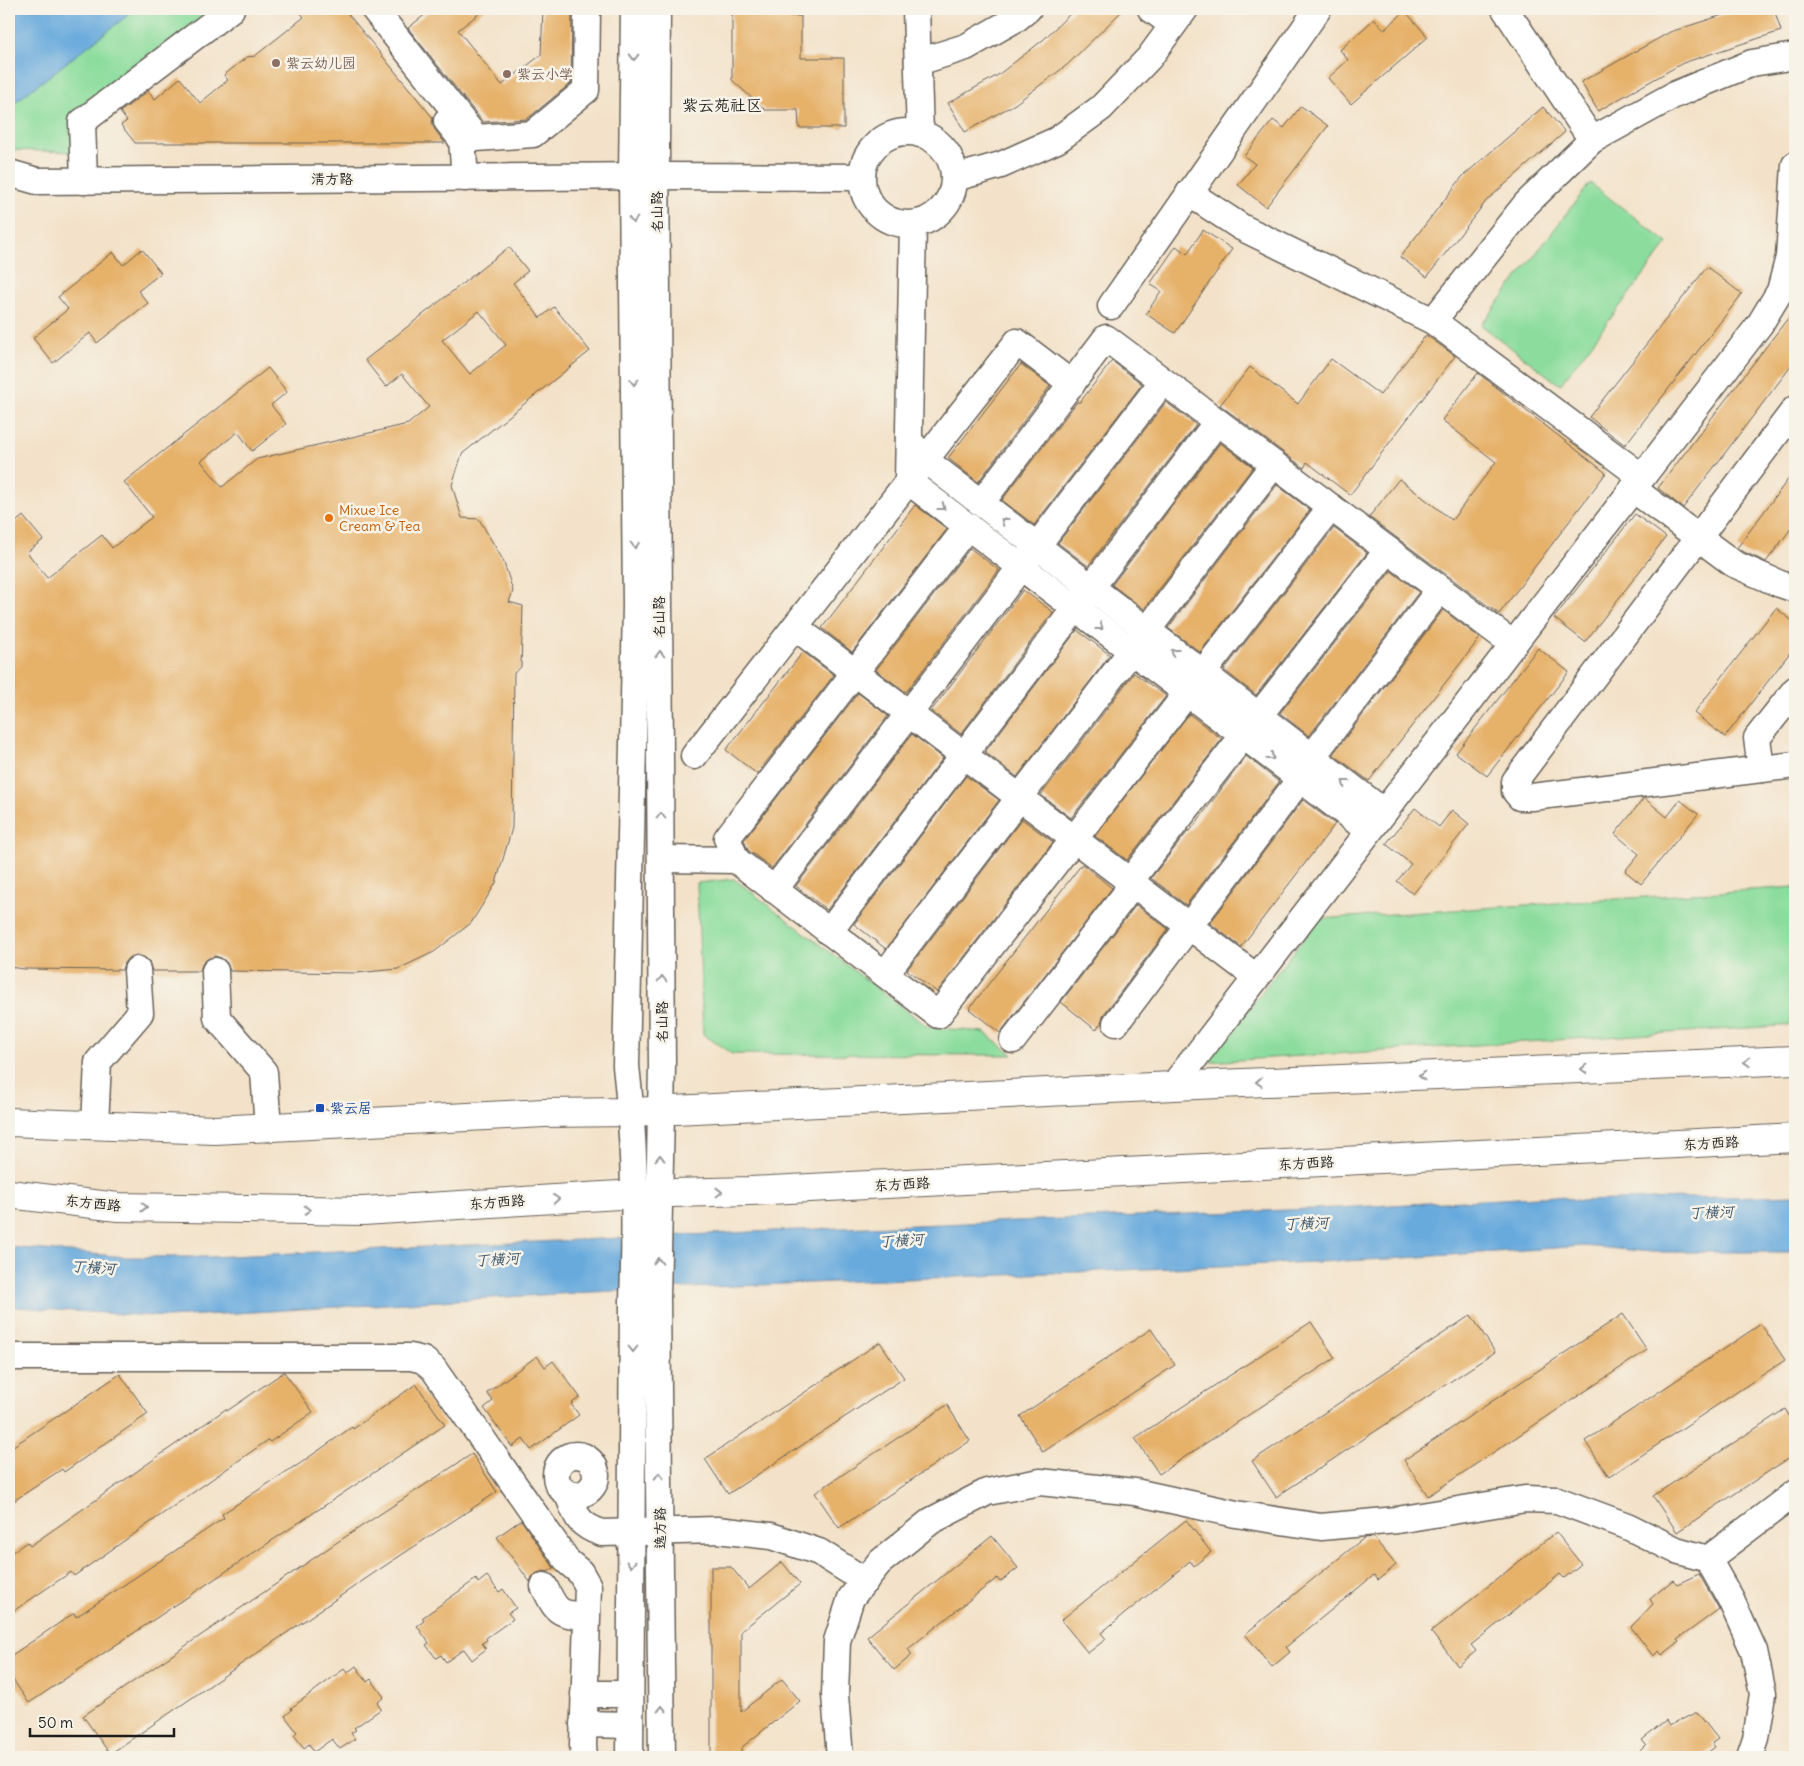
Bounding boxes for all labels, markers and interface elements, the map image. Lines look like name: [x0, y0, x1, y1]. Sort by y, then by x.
place label: 紫云幼儿园: [286, 54, 356, 72]
one-way arrow: [629, 54, 639, 62]
marker: 紫云幼儿园: [270, 57, 282, 69]
place label: 紫云小学: [517, 65, 573, 83]
marker: 紫云小学: [501, 68, 513, 80]
district label: 紫云苑社区: [682, 95, 762, 115]
street label: 清方路: [311, 170, 353, 188]
street label: 名山路: [648, 191, 666, 233]
one-way arrow: [628, 216, 638, 224]
one-way arrow: [629, 379, 639, 387]
place label: Mixue Ice Cream & Tea: [339, 501, 421, 535]
one-way arrow: [936, 501, 946, 510]
marker: Mixue Ice Cream & Tea: [323, 512, 335, 524]
one-way arrow: [1001, 518, 1010, 526]
one-way arrow: [630, 542, 640, 549]
street label: 名山路: [650, 596, 668, 638]
one-way arrow: [1094, 621, 1103, 630]
one-way arrow: [654, 649, 665, 657]
one-way arrow: [1171, 649, 1180, 657]
one-way arrow: [1265, 751, 1274, 759]
one-way arrow: [1342, 780, 1351, 788]
one-way arrow: [656, 812, 666, 820]
one-way arrow: [657, 974, 667, 982]
street label: 名山路: [653, 1001, 671, 1043]
one-way arrow: [1742, 1057, 1750, 1067]
one-way arrow: [1580, 1063, 1588, 1074]
one-way arrow: [1418, 1070, 1426, 1081]
one-way arrow: [1255, 1077, 1263, 1088]
place label: 紫云居: [330, 1099, 372, 1117]
marker: 紫云居: [314, 1102, 326, 1114]
street label: 东方西路: [1683, 1133, 1739, 1153]
street label: 东方西路: [1278, 1153, 1334, 1173]
one-way arrow: [655, 1154, 665, 1162]
street label: 东方西路: [874, 1174, 930, 1194]
one-way arrow: [715, 1187, 723, 1197]
street label: 东方西路: [64, 1191, 122, 1215]
street label: 东方西路: [468, 1191, 526, 1213]
one-way arrow: [553, 1193, 561, 1204]
one-way arrow: [140, 1202, 148, 1213]
water label: 丁横河: [1688, 1202, 1737, 1222]
one-way arrow: [303, 1205, 311, 1215]
water label: 丁横河: [1283, 1213, 1332, 1233]
water label: 丁横河: [878, 1229, 927, 1251]
water label: 丁横河: [474, 1248, 523, 1270]
water label: 丁横河: [70, 1256, 119, 1278]
one-way arrow: [652, 1257, 663, 1265]
one-way arrow: [628, 1345, 638, 1353]
one-way arrow: [654, 1472, 664, 1480]
street label: 逸方路: [651, 1507, 669, 1549]
one-way arrow: [626, 1560, 636, 1568]
one-way arrow: [656, 1704, 667, 1712]
scale bar: [30, 1706, 174, 1738]
text: 50 m: [38, 1713, 73, 1732]

